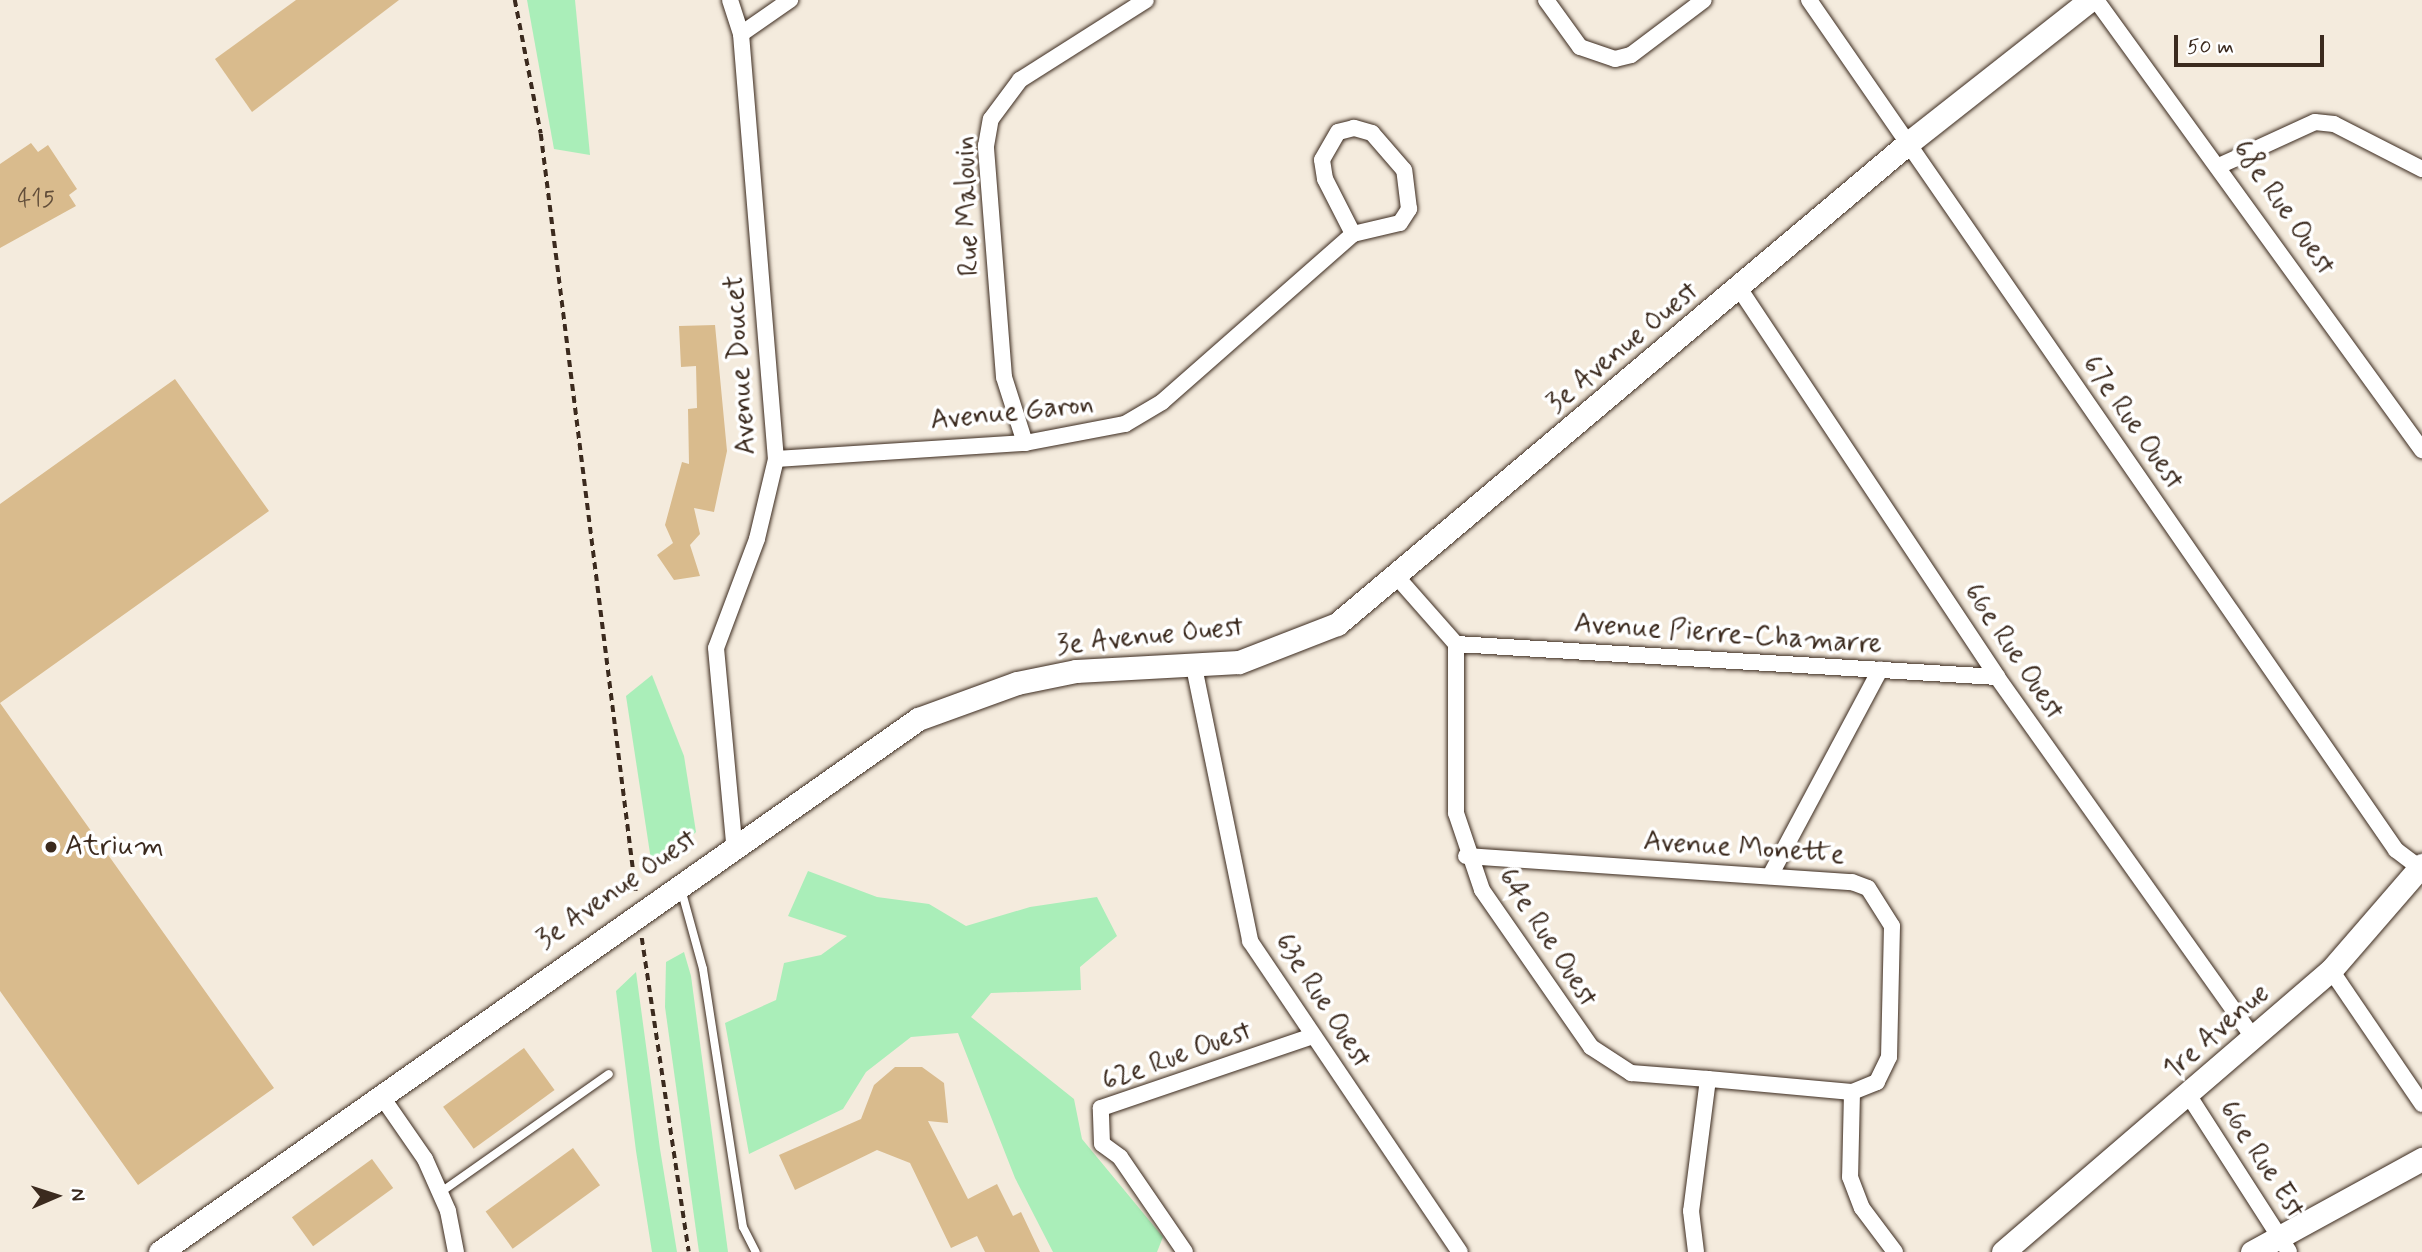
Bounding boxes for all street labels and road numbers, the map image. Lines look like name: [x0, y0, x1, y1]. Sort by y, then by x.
street label: 68e Rue Ouest: [2224, 133, 2342, 283]
street label: Rue Malouin: [949, 134, 987, 278]
street label: 3e Avenue Ouest: [1540, 275, 1706, 421]
street label: Avenue Doucet: [718, 277, 764, 453]
street label: 67e Rue Ouest: [2073, 349, 2191, 497]
street label: Avenue Garon: [929, 388, 1095, 438]
street label: 66e Rue Ouest: [1954, 576, 2072, 728]
street label: Avenue Pierre-Chamarre: [1574, 608, 1882, 662]
street label: 3e Avenue Ouest: [1055, 610, 1245, 664]
street label: 3e Avenue Ouest: [530, 822, 704, 958]
street label: Avenue Monette: [1642, 825, 1846, 873]
street label: 64e Rue Ouest: [1489, 861, 1605, 1015]
street label: 63e Rue Ouest: [1265, 926, 1379, 1076]
street label: 1re Avenue: [2156, 976, 2278, 1088]
street label: 62e Rue Ouest: [1097, 1014, 1257, 1100]
street label: 66e Rue Est: [2210, 1094, 2312, 1226]

